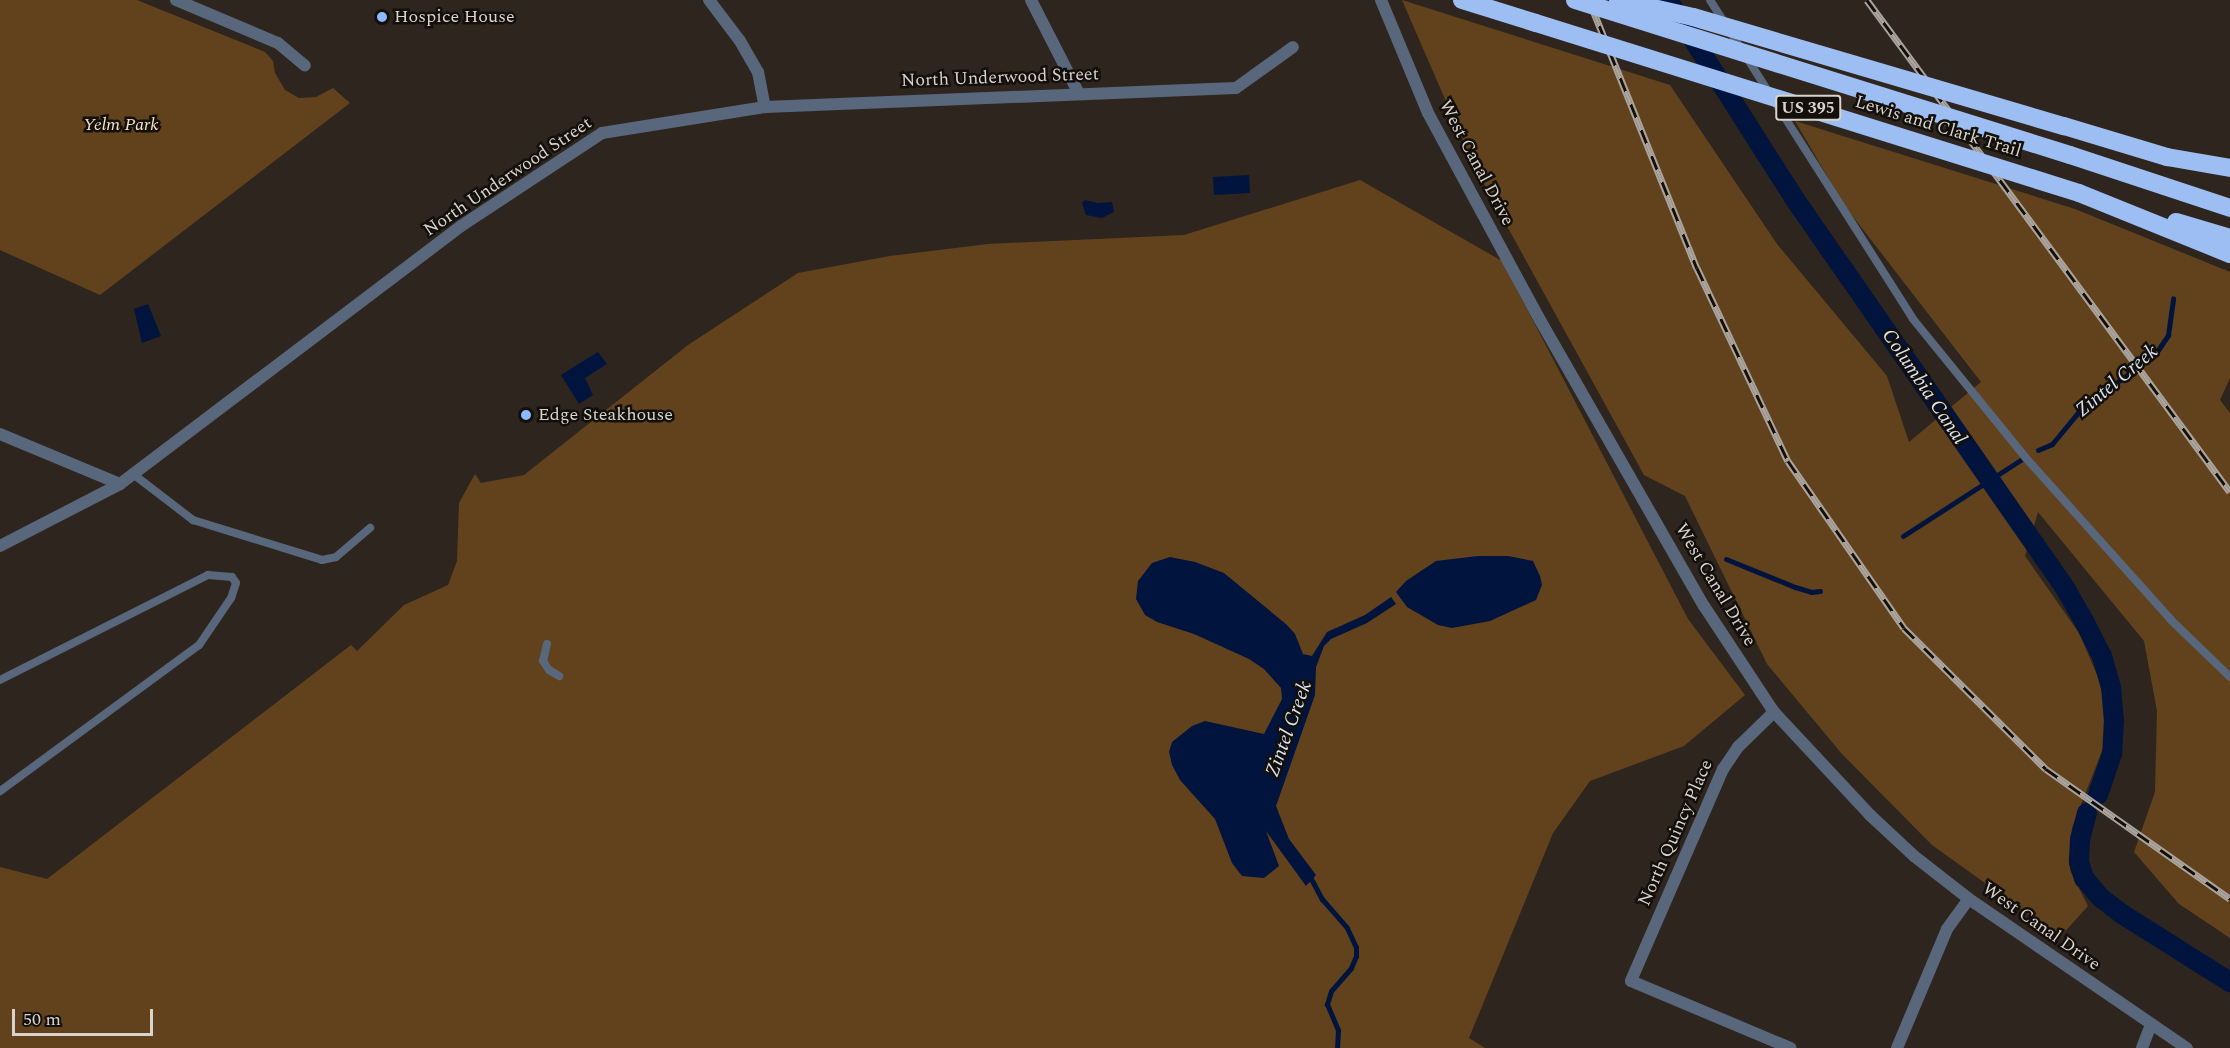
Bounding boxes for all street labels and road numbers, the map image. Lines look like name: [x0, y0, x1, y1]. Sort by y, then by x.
street label: North Underwood Street: [901, 64, 1099, 92]
street label: Lewis and Clark Trail: [1852, 91, 2024, 163]
road number: US 395: [1775, 95, 1841, 121]
street label: West Canal Drive: [1434, 96, 1518, 230]
street label: North Underwood Street: [420, 113, 596, 241]
street label: West Canal Drive: [1670, 520, 1760, 650]
street label: North Quincy Place: [1634, 756, 1718, 910]
street label: West Canal Drive: [1978, 878, 2104, 976]

